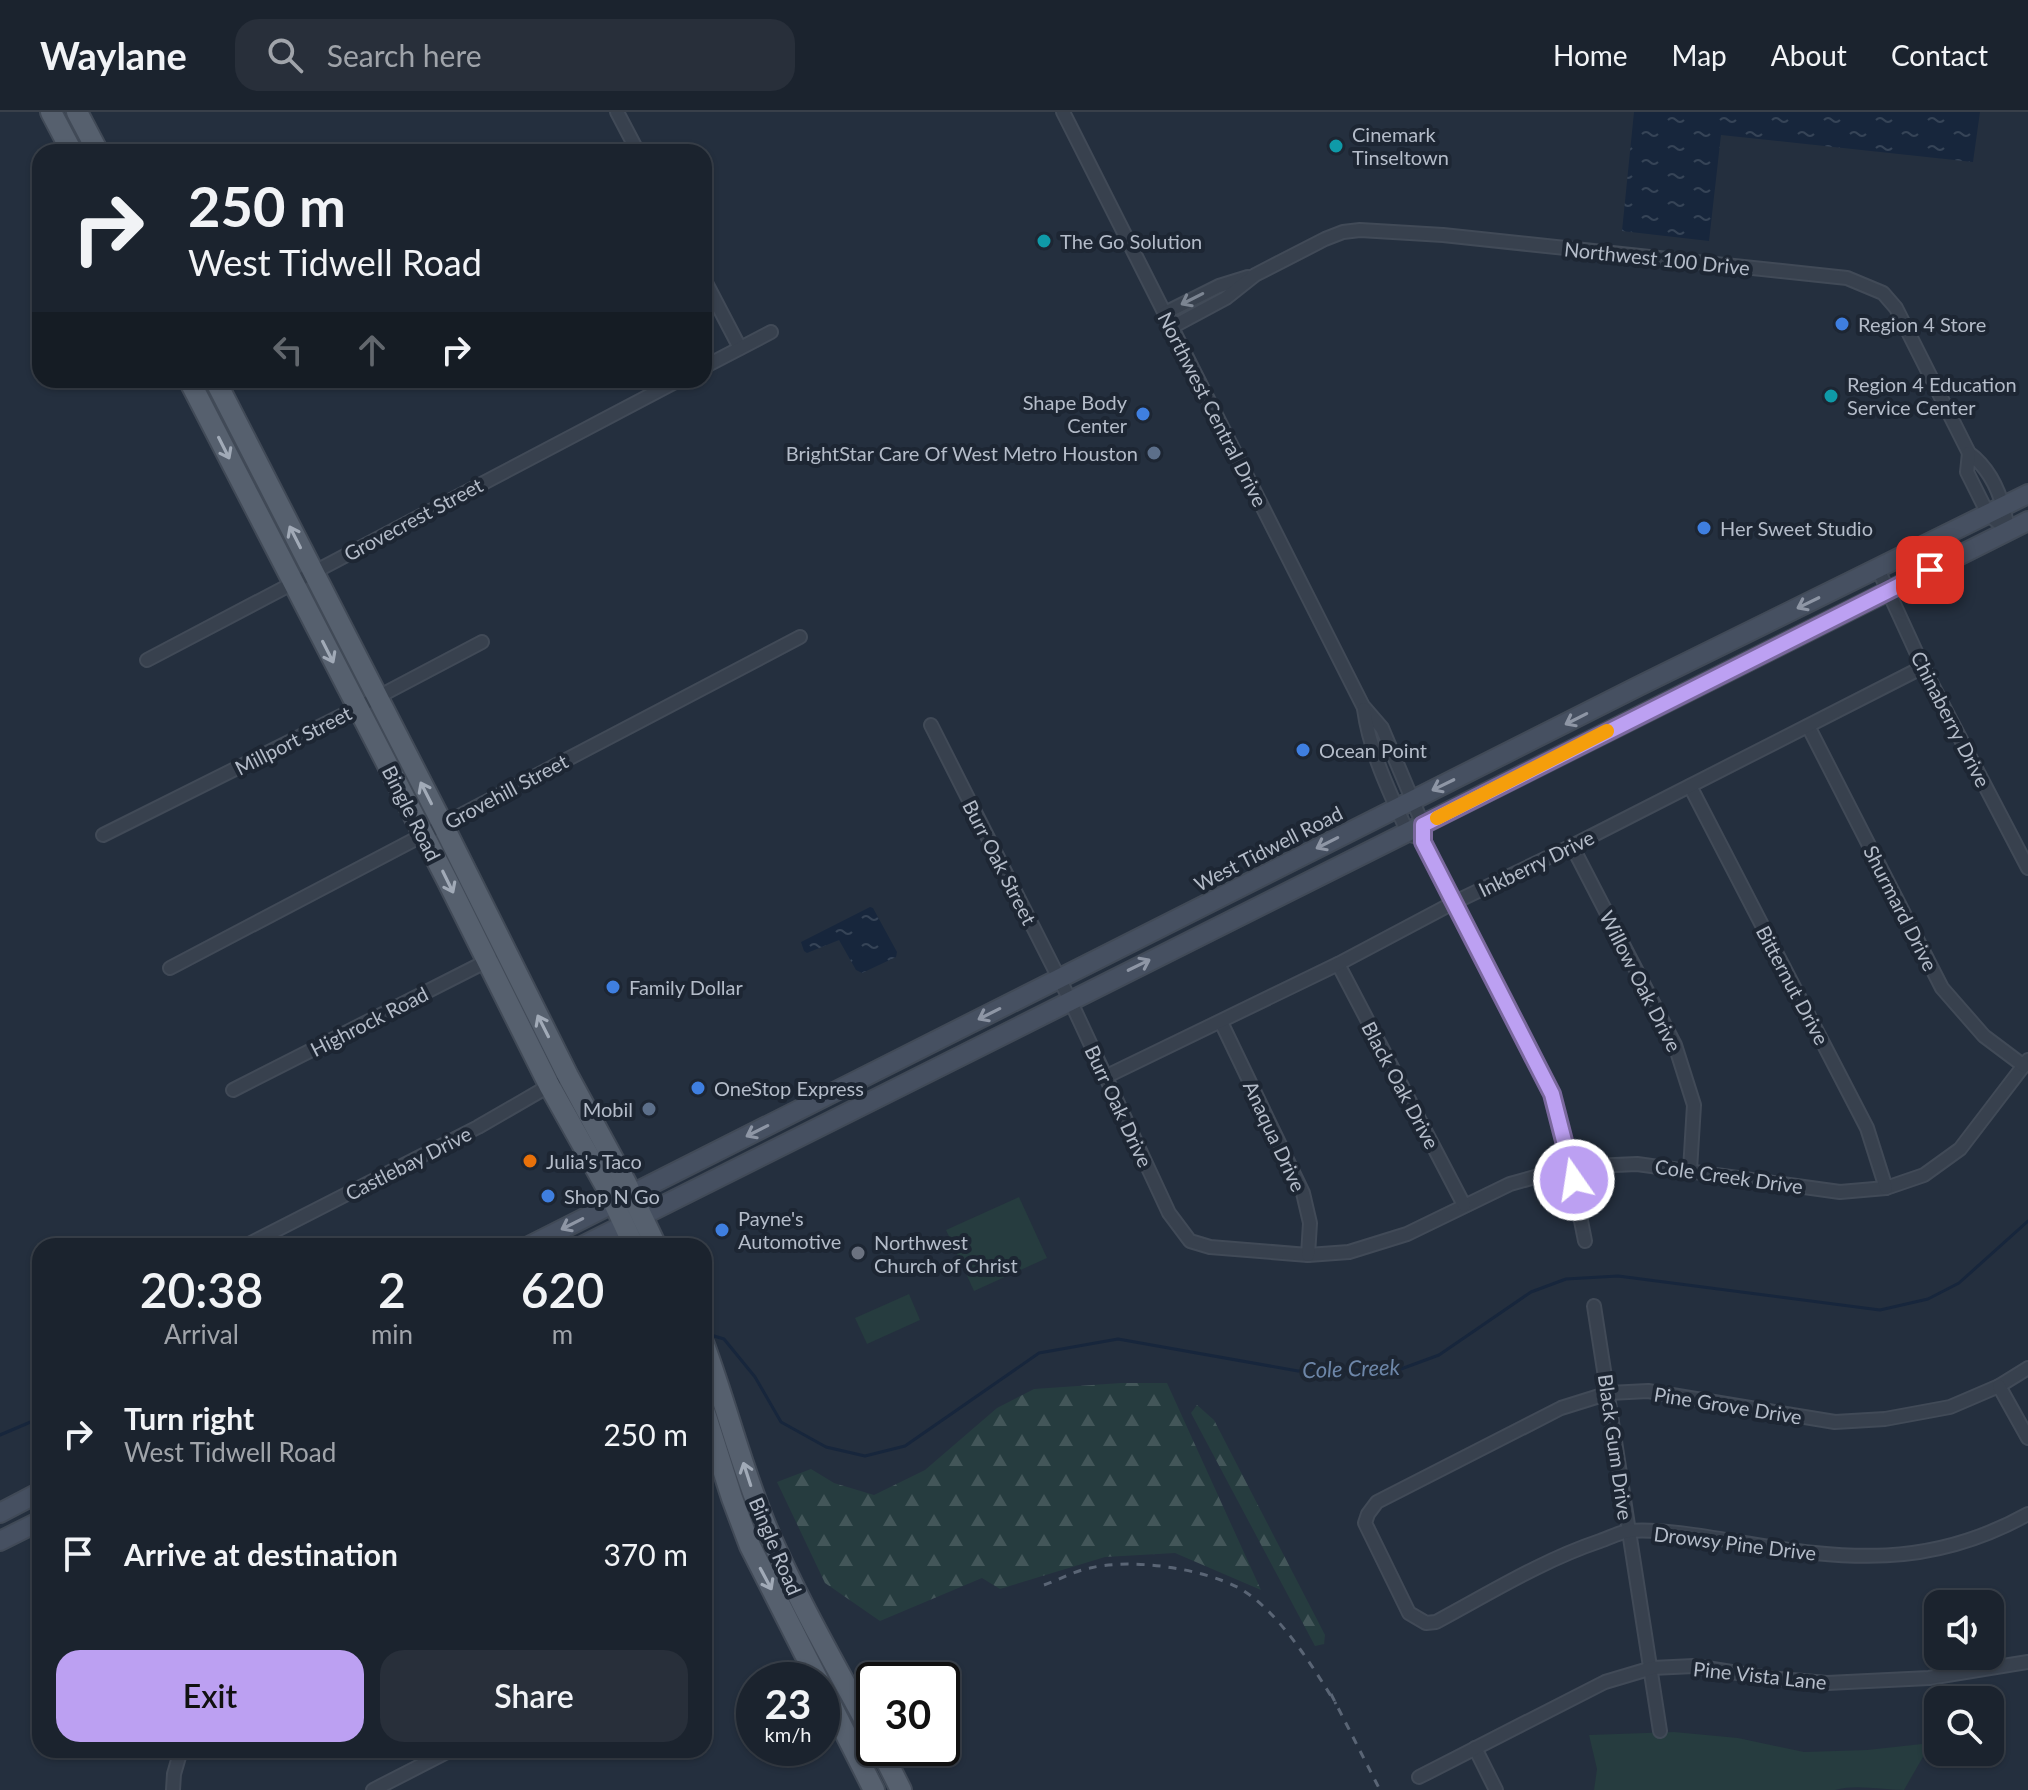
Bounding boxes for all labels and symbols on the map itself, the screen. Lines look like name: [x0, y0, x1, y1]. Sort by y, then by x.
place label: Cinemark Tinseltown: [1352, 122, 1449, 169]
marker: Cinemark Tinseltown: [1327, 137, 1345, 155]
place label: The Go Solution: [1060, 229, 1202, 253]
marker: The Go Solution: [1035, 232, 1053, 250]
street label: Northwest 100 Drive: [1563, 236, 1751, 280]
one-way arrow: [1180, 292, 1204, 308]
street label: Northwest Central Drive: [1153, 308, 1273, 510]
place label: Region 4 Store: [1858, 312, 1986, 336]
marker: Region 4 Store: [1833, 315, 1851, 333]
place label: Region 4 Education Service Center: [1847, 372, 2017, 419]
marker: Region 4 Education Service Center: [1822, 387, 1840, 405]
place label: Shape Body Center: [1023, 390, 1128, 437]
marker: Shape Body Center: [1134, 405, 1152, 423]
one-way arrow: [217, 436, 232, 460]
place label: BrightStar Care Of West Metro Houston: [786, 441, 1138, 465]
marker: BrightStar Care Of West Metro Houston: [1145, 444, 1163, 462]
street label: Grovecrest Street: [340, 472, 486, 566]
place label: Her Sweet Studio: [1720, 516, 1873, 540]
marker: Her Sweet Studio: [1695, 519, 1713, 537]
one-way arrow: [287, 526, 303, 550]
pin: [1896, 536, 1964, 604]
one-way arrow: [1797, 596, 1821, 611]
one-way arrow: [321, 639, 337, 663]
street label: Chinaberry Drive: [1906, 647, 1996, 791]
street label: Millport Street: [231, 700, 355, 780]
one-way arrow: [1564, 712, 1588, 728]
place label: Ocean Point: [1319, 738, 1427, 762]
marker: Ocean Point: [1294, 741, 1312, 759]
street label: Grovehill Street: [440, 748, 572, 834]
street label: Bingle Road: [378, 761, 446, 865]
one-way arrow: [1431, 778, 1455, 793]
one-way arrow: [418, 782, 434, 806]
street label: Burr Oak Street: [958, 796, 1042, 928]
street label: West Tidwell Road: [1190, 800, 1346, 896]
street label: Inkberry Drive: [1474, 825, 1598, 901]
one-way arrow: [1316, 836, 1340, 851]
street label: Shurmard Drive: [1859, 841, 1943, 975]
one-way arrow: [441, 870, 456, 894]
street label: Willow Oak Drive: [1595, 906, 1687, 1056]
street label: Bitternut Drive: [1752, 921, 1834, 1049]
one-way arrow: [1127, 957, 1151, 973]
place label: Family Dollar: [629, 975, 744, 999]
marker: Family Dollar: [604, 978, 622, 996]
street label: Highrock Road: [306, 981, 432, 1061]
one-way arrow: [978, 1006, 1002, 1022]
one-way arrow: [535, 1014, 550, 1038]
street label: Black Oak Drive: [1357, 1017, 1445, 1153]
street label: Burr Oak Drive: [1080, 1041, 1158, 1171]
place label: OneStop Express: [714, 1076, 864, 1100]
street label: Anaqua Drive: [1239, 1077, 1311, 1195]
marker: OneStop Express: [689, 1079, 707, 1097]
place label: Mobil: [583, 1097, 633, 1121]
marker: Mobil: [640, 1100, 658, 1118]
street label: Castlebay Drive: [341, 1121, 475, 1205]
one-way arrow: [746, 1123, 770, 1139]
position arrow: [1532, 1138, 1616, 1222]
place label: Julia's Taco: [546, 1149, 642, 1173]
marker: Julia's Taco: [521, 1152, 539, 1170]
street label: Cole Creek Drive: [1653, 1154, 1805, 1198]
place label: Shop N Go: [564, 1184, 660, 1208]
marker: Shop N Go: [539, 1187, 557, 1205]
place label: Payne's Automotive: [738, 1206, 841, 1253]
one-way arrow: [560, 1217, 584, 1233]
marker: Payne's Automotive: [713, 1221, 731, 1239]
place label: Northwest Church of Christ: [874, 1230, 1018, 1277]
marker: Northwest Church of Christ: [849, 1244, 867, 1262]
water label: Cole Creek: [1302, 1353, 1401, 1383]
street label: Black Gum Drive: [1594, 1373, 1638, 1521]
street label: Pine Grove Drive: [1652, 1381, 1804, 1429]
one-way arrow: [738, 1462, 753, 1487]
street label: Bingle Road: [745, 1494, 807, 1598]
street label: Drowsy Pine Drive: [1652, 1521, 1818, 1565]
one-way arrow: [759, 1567, 775, 1591]
street label: Pine Vista Lane: [1692, 1656, 1828, 1694]
speed limit sign: 30: [856, 1662, 960, 1766]

